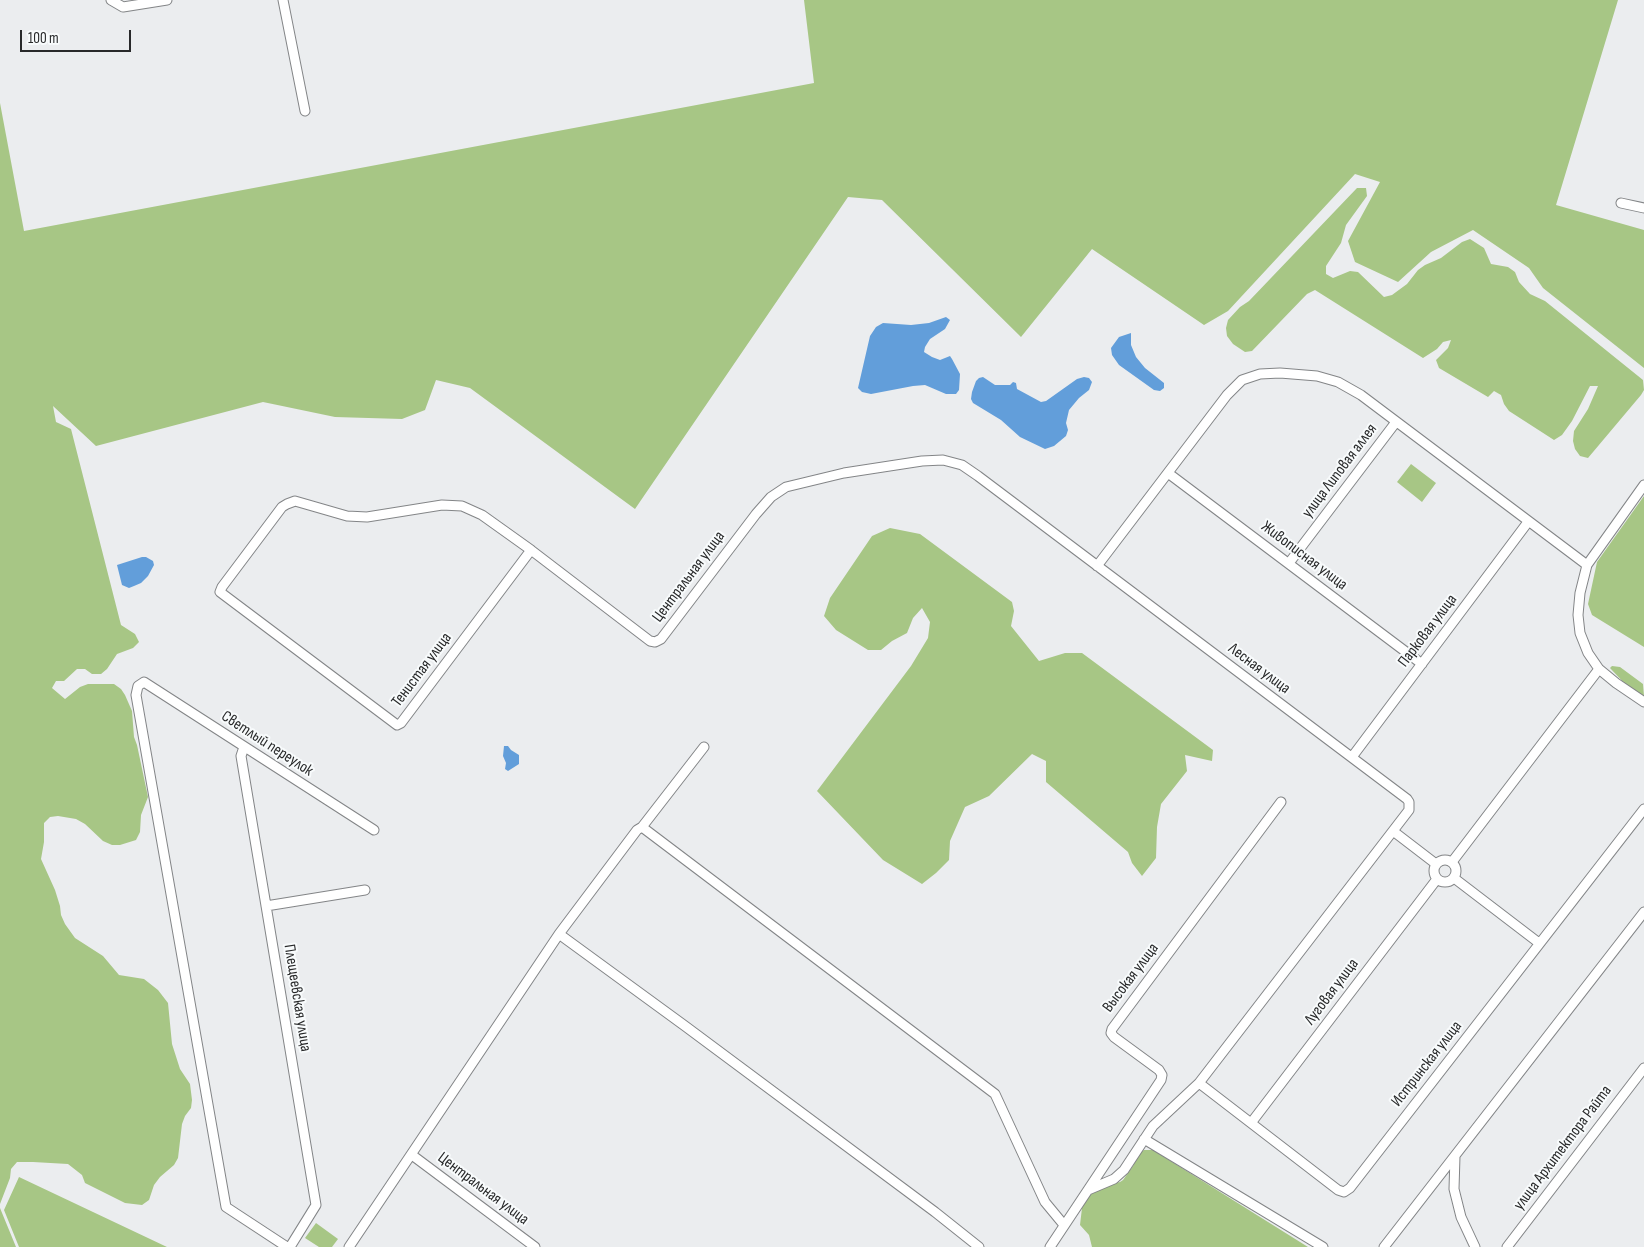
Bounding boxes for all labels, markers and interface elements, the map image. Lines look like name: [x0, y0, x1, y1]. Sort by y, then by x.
scale bar: [22, 20, 134, 52]
text: 100 m: [28, 29, 59, 48]
street label: улица Липовая аллея: [1298, 420, 1382, 522]
street label: Живописная улица: [1257, 517, 1351, 595]
street label: Центральная улица: [649, 528, 729, 626]
street label: Парковая улица: [1394, 591, 1462, 671]
street label: Тенистая улица: [388, 629, 456, 711]
street label: Лесная улица: [1224, 639, 1294, 699]
street label: Светлый переулок: [217, 707, 317, 781]
street label: Высокая улица: [1099, 940, 1163, 1016]
street label: Плещеевская улица: [279, 943, 315, 1053]
street label: Луговая улица: [1301, 955, 1363, 1029]
street label: Истринская улица: [1388, 1017, 1466, 1111]
street label: улица Архитектора Райта: [1510, 1082, 1616, 1214]
street label: Центральная улица: [434, 1149, 532, 1229]

